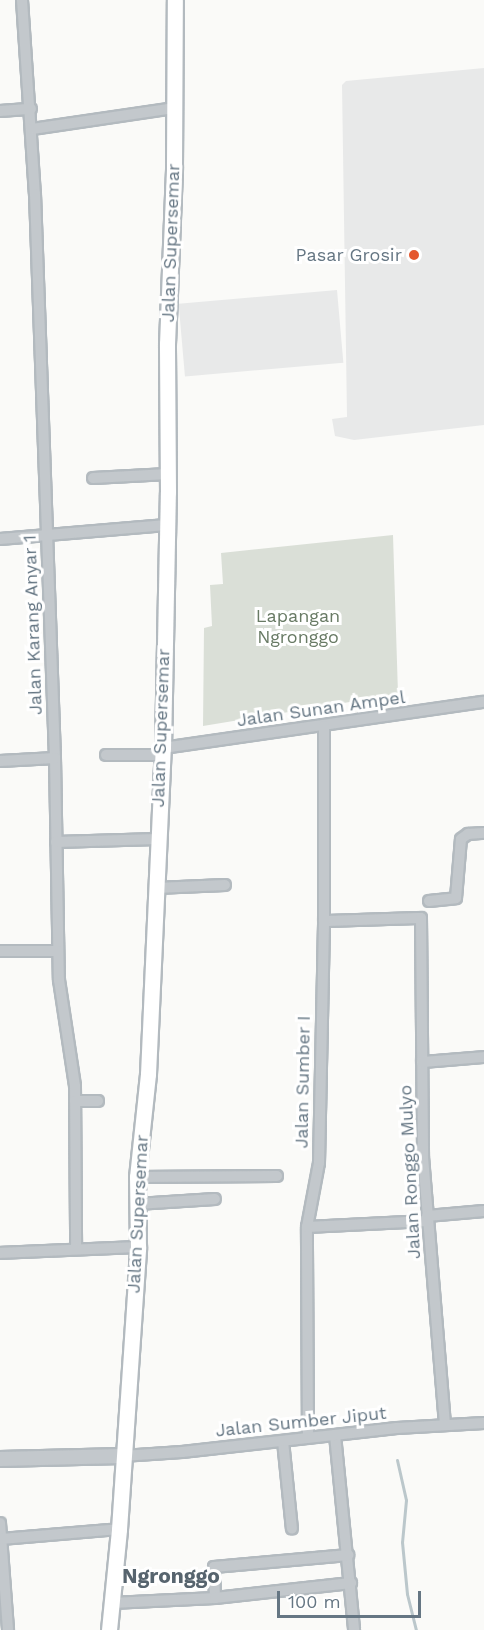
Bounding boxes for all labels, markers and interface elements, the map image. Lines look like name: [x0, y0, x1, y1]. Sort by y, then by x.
street label: Jalan Supersemar: [157, 163, 185, 323]
place label: Pasar Grosir: [295, 244, 402, 266]
marker: Pasar Grosir: [407, 248, 421, 262]
street label: Jalan Karang Anyar 1: [19, 534, 47, 716]
park label: Lapangan Ngronggo: [256, 606, 340, 648]
street label: Jalan Supersemar: [147, 648, 175, 808]
street label: Jalan Sunan Ampel: [235, 686, 407, 732]
street label: Jalan Sumber I: [291, 1015, 315, 1149]
street label: Jalan Ronggo Mulyo: [395, 1084, 425, 1260]
street label: Jalan Supersemar: [123, 1134, 153, 1294]
street label: Jalan Sumber Jiput: [214, 1402, 388, 1442]
district label: Ngronggo: [122, 1563, 220, 1589]
scale bar: [280, 1579, 424, 1617]
text: 100 m: [288, 1591, 341, 1612]

